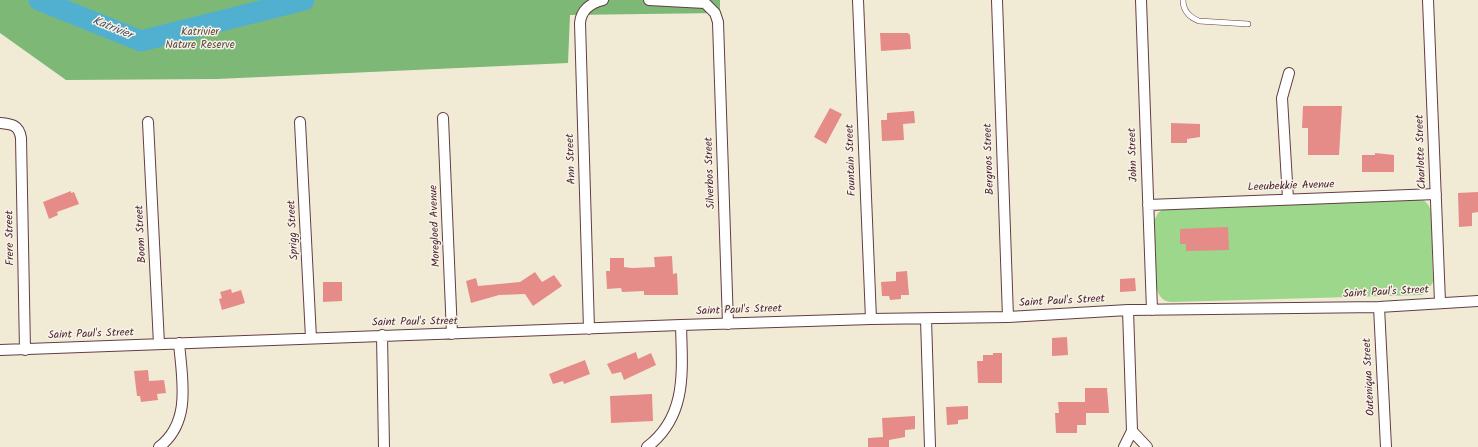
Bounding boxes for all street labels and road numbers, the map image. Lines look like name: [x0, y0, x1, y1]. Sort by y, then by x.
street label: Charlotte Street: [1414, 114, 1430, 190]
street label: Bergroos Street: [982, 123, 998, 195]
street label: Fountain Street: [844, 124, 860, 196]
street label: John Street: [1126, 128, 1142, 182]
street label: Ann Street: [565, 133, 579, 185]
street label: Silverbos Street: [703, 137, 719, 209]
street label: Leeubekkie Avenue: [1247, 179, 1335, 195]
street label: Moregloed Avenue: [428, 185, 444, 267]
street label: Sprigg Street: [286, 200, 302, 260]
street label: Boom Street: [134, 205, 150, 263]
street label: Frere Street: [4, 210, 18, 266]
street label: Saint Paul's Street: [1343, 284, 1429, 302]
street label: Saint Paul's Street: [1019, 293, 1105, 311]
street label: Saint Paul's Street: [696, 303, 782, 319]
street label: Saint Paul's Street: [372, 316, 458, 330]
street label: Saint Paul's Street: [48, 327, 134, 343]
street label: Outeniqua Street: [1361, 338, 1379, 416]

